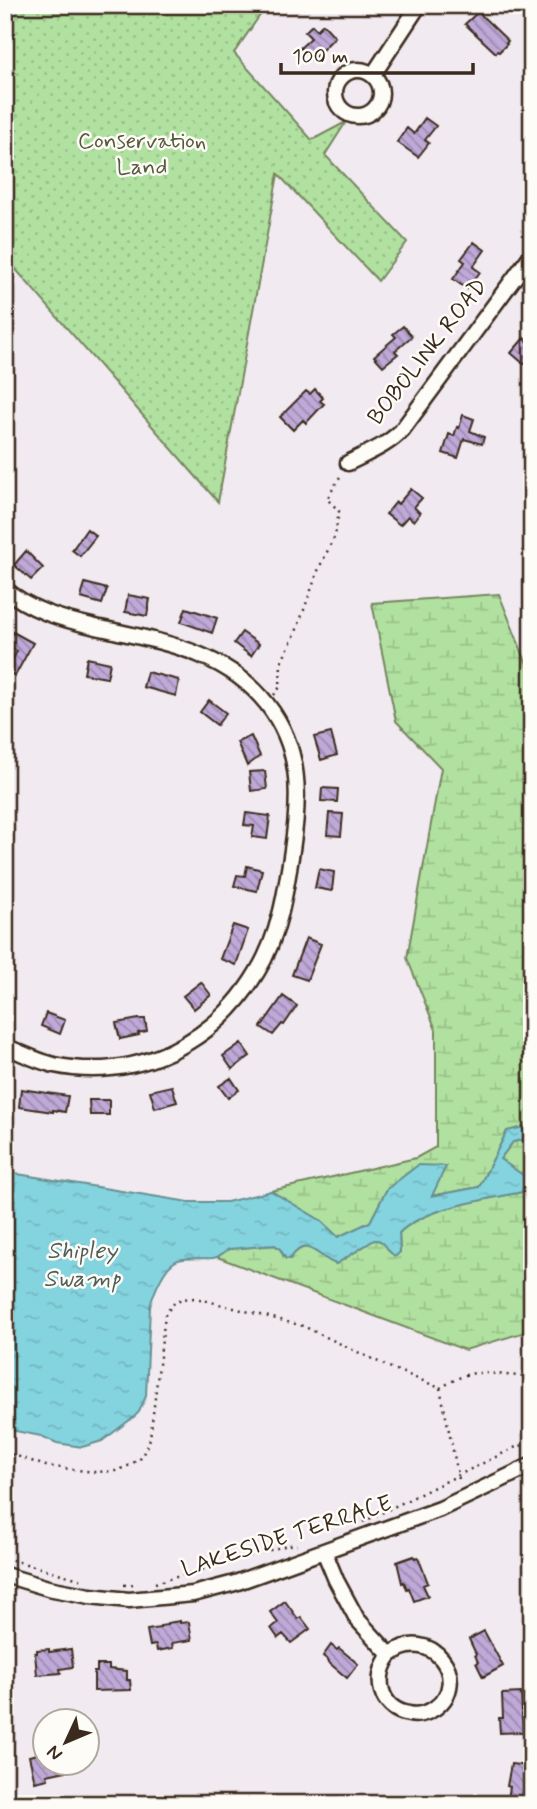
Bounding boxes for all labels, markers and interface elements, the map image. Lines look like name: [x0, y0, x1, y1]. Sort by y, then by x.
scale bar: [281, 32, 474, 76]
text: 100 m: [292, 43, 348, 71]
park label: Conservation Land: [78, 127, 206, 183]
street label: BOBOLINK ROAD: [361, 273, 495, 431]
water label: Shipley Swamp: [44, 1236, 122, 1295]
street label: LAKESIDE TERRACE: [178, 1489, 396, 1585]
north arrow: [32, 1708, 102, 1778]
text: N: [41, 1740, 68, 1766]

